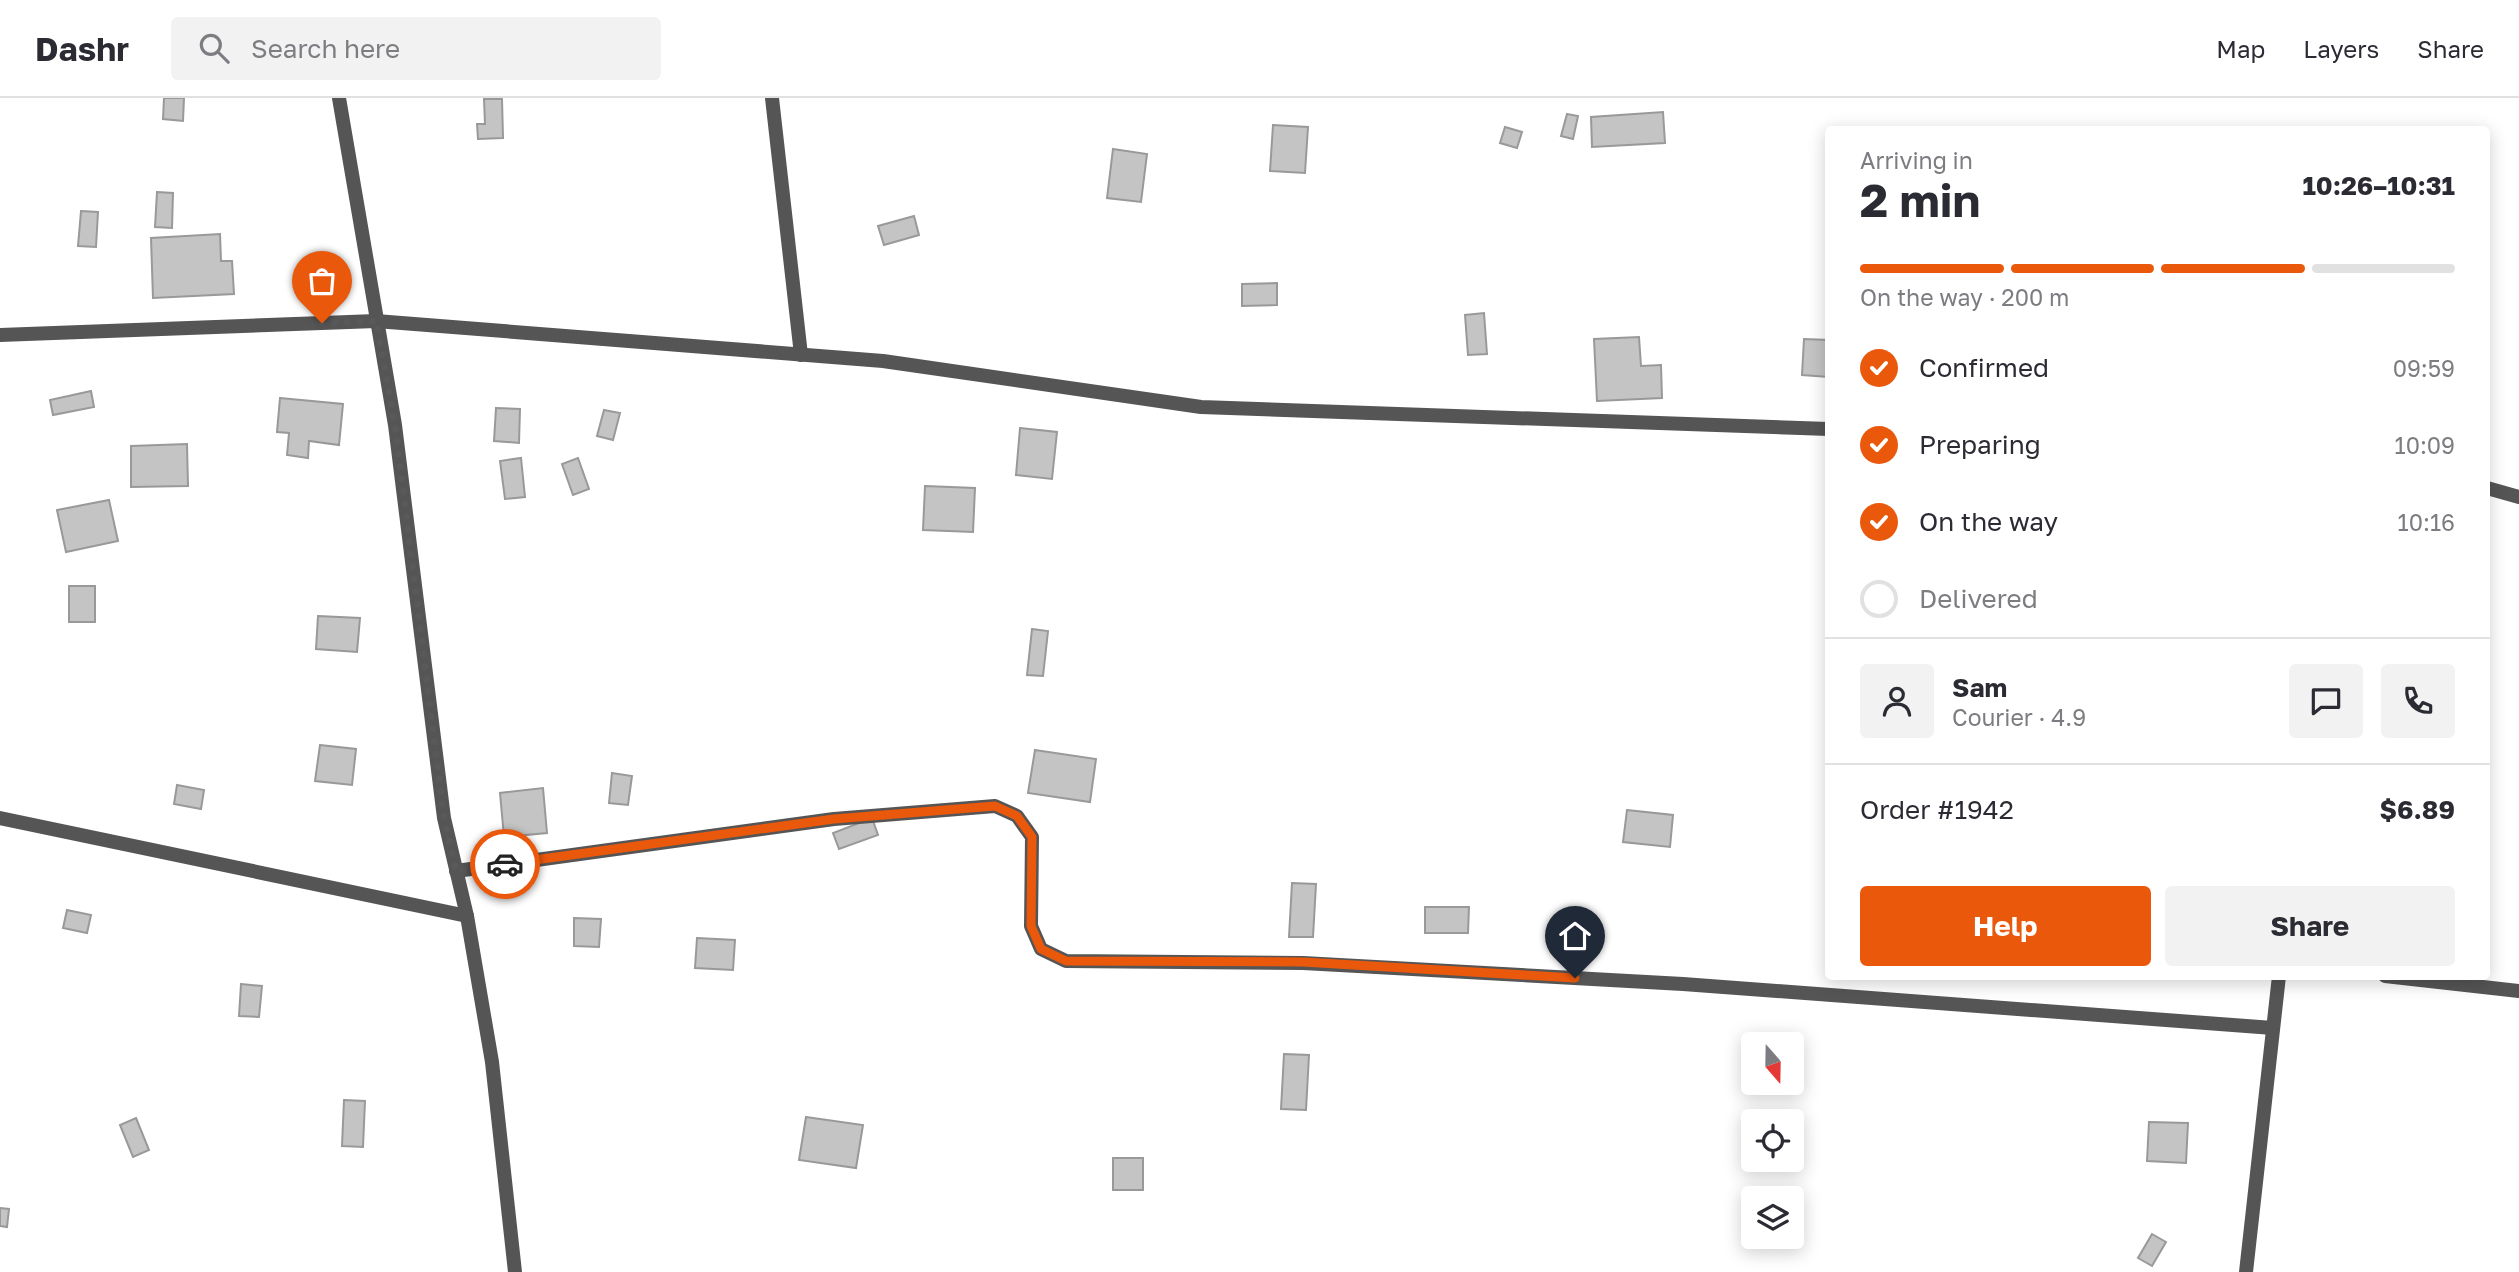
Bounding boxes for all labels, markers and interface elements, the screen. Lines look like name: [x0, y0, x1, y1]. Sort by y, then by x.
search box: [171, 17, 661, 80]
text: Dashr: [35, 29, 129, 68]
icon: search: [195, 29, 233, 67]
text: Search here: [251, 33, 400, 64]
text: Map: [2216, 34, 2265, 63]
text: Layers: [2303, 34, 2379, 63]
text: Share: [2417, 34, 2484, 63]
text: Arriving in: [1860, 146, 1973, 174]
text: 10:26–10:31: [2302, 170, 2455, 201]
text: 2 min: [1860, 172, 1980, 227]
pin: [292, 251, 352, 323]
icon: bag: [303, 262, 341, 300]
text: On the way · 200 m: [1860, 283, 2069, 311]
icon: check: [1860, 349, 1898, 387]
text: Confirmed: [1919, 352, 2049, 383]
text: 09:59: [2393, 354, 2455, 382]
icon: check: [1860, 426, 1898, 464]
text: Preparing: [1919, 429, 2041, 460]
text: 10:09: [2395, 431, 2455, 459]
icon: check: [1860, 503, 1898, 541]
text: On the way: [1919, 506, 2058, 537]
text: 10:16: [2398, 508, 2455, 536]
text: Delivered: [1919, 583, 2038, 614]
button: person: [1860, 664, 1934, 738]
button: chat: [2289, 664, 2363, 738]
button: phone: [2381, 664, 2455, 738]
text: Sam: [1952, 672, 2007, 703]
text: Courier · 4.9: [1952, 703, 2086, 731]
text: Order #1942: [1860, 794, 2014, 825]
text: $6.89: [2380, 794, 2455, 825]
courier: [470, 829, 540, 899]
icon: car: [486, 845, 524, 883]
button: Help: [1860, 886, 2151, 966]
button: Share: [2165, 886, 2455, 966]
pin: [1545, 906, 1605, 978]
icon: home: [1556, 917, 1594, 955]
north arrow: [1741, 1032, 1804, 1096]
map controls: [1741, 1032, 1804, 1249]
button: locate: [1741, 1109, 1804, 1172]
button: layers: [1741, 1186, 1804, 1249]

